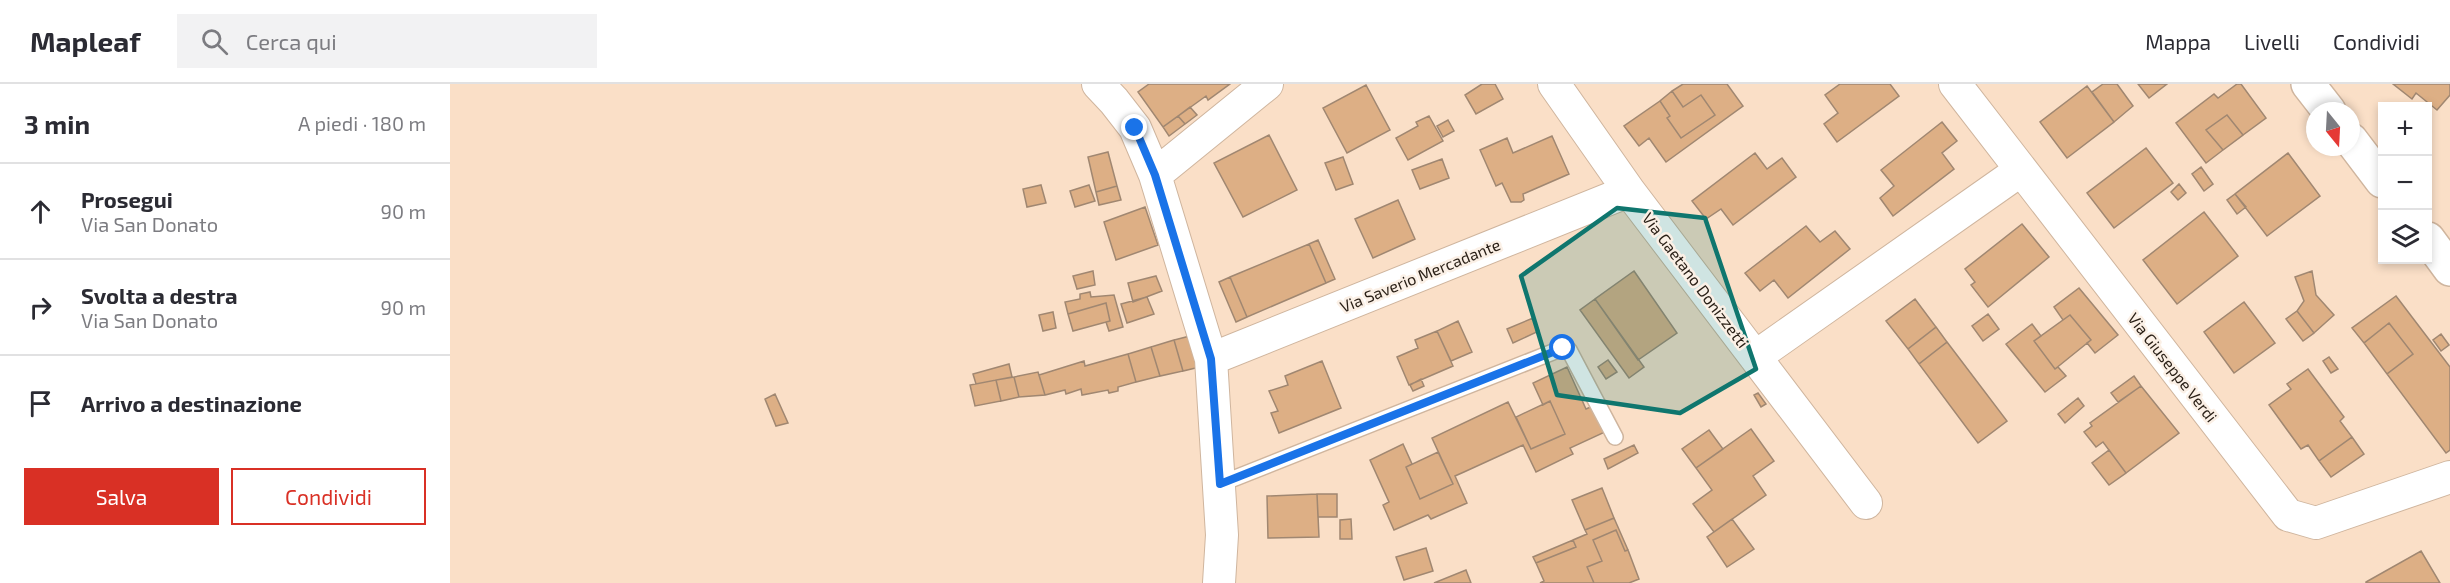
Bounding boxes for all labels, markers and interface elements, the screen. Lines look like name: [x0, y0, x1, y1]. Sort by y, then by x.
search box: [177, 14, 597, 68]
text: Mapleaf: [30, 24, 141, 58]
icon: search: [198, 25, 231, 58]
text: Cerca qui: [246, 28, 337, 54]
text: Mappa: [2145, 29, 2211, 54]
text: Livelli: [2244, 29, 2300, 54]
text: Condividi: [2333, 29, 2420, 54]
north arrow: [2306, 102, 2360, 156]
map controls: [2378, 102, 2432, 264]
button: +: [2378, 102, 2432, 156]
text: 3 min: [24, 108, 90, 139]
text: A piedi · 180 m: [298, 111, 426, 135]
route end: [1121, 114, 1147, 140]
button: −: [2378, 156, 2432, 210]
text: Prosegui: [81, 186, 173, 212]
icon: ahead: [24, 195, 57, 228]
text: 90 m: [381, 199, 426, 223]
street label: Via Gaetano Donizzetti: [1639, 209, 1753, 351]
button: layers: [2378, 210, 2432, 264]
text: Via San Donato: [81, 212, 218, 236]
street label: Via Saverio Mercadante: [1337, 234, 1503, 316]
text: Svolta a destra: [81, 282, 238, 308]
icon: right: [24, 291, 57, 324]
text: 90 m: [381, 295, 426, 319]
text: Via San Donato: [81, 308, 218, 332]
street label: Via Giuseppe Verdi: [2124, 309, 2222, 425]
route start: [1549, 334, 1575, 360]
icon: arrive: [24, 387, 57, 420]
text: Arrivo a destinazione: [81, 390, 302, 416]
button: Salva: [24, 468, 219, 525]
button: Condividi: [231, 468, 426, 525]

